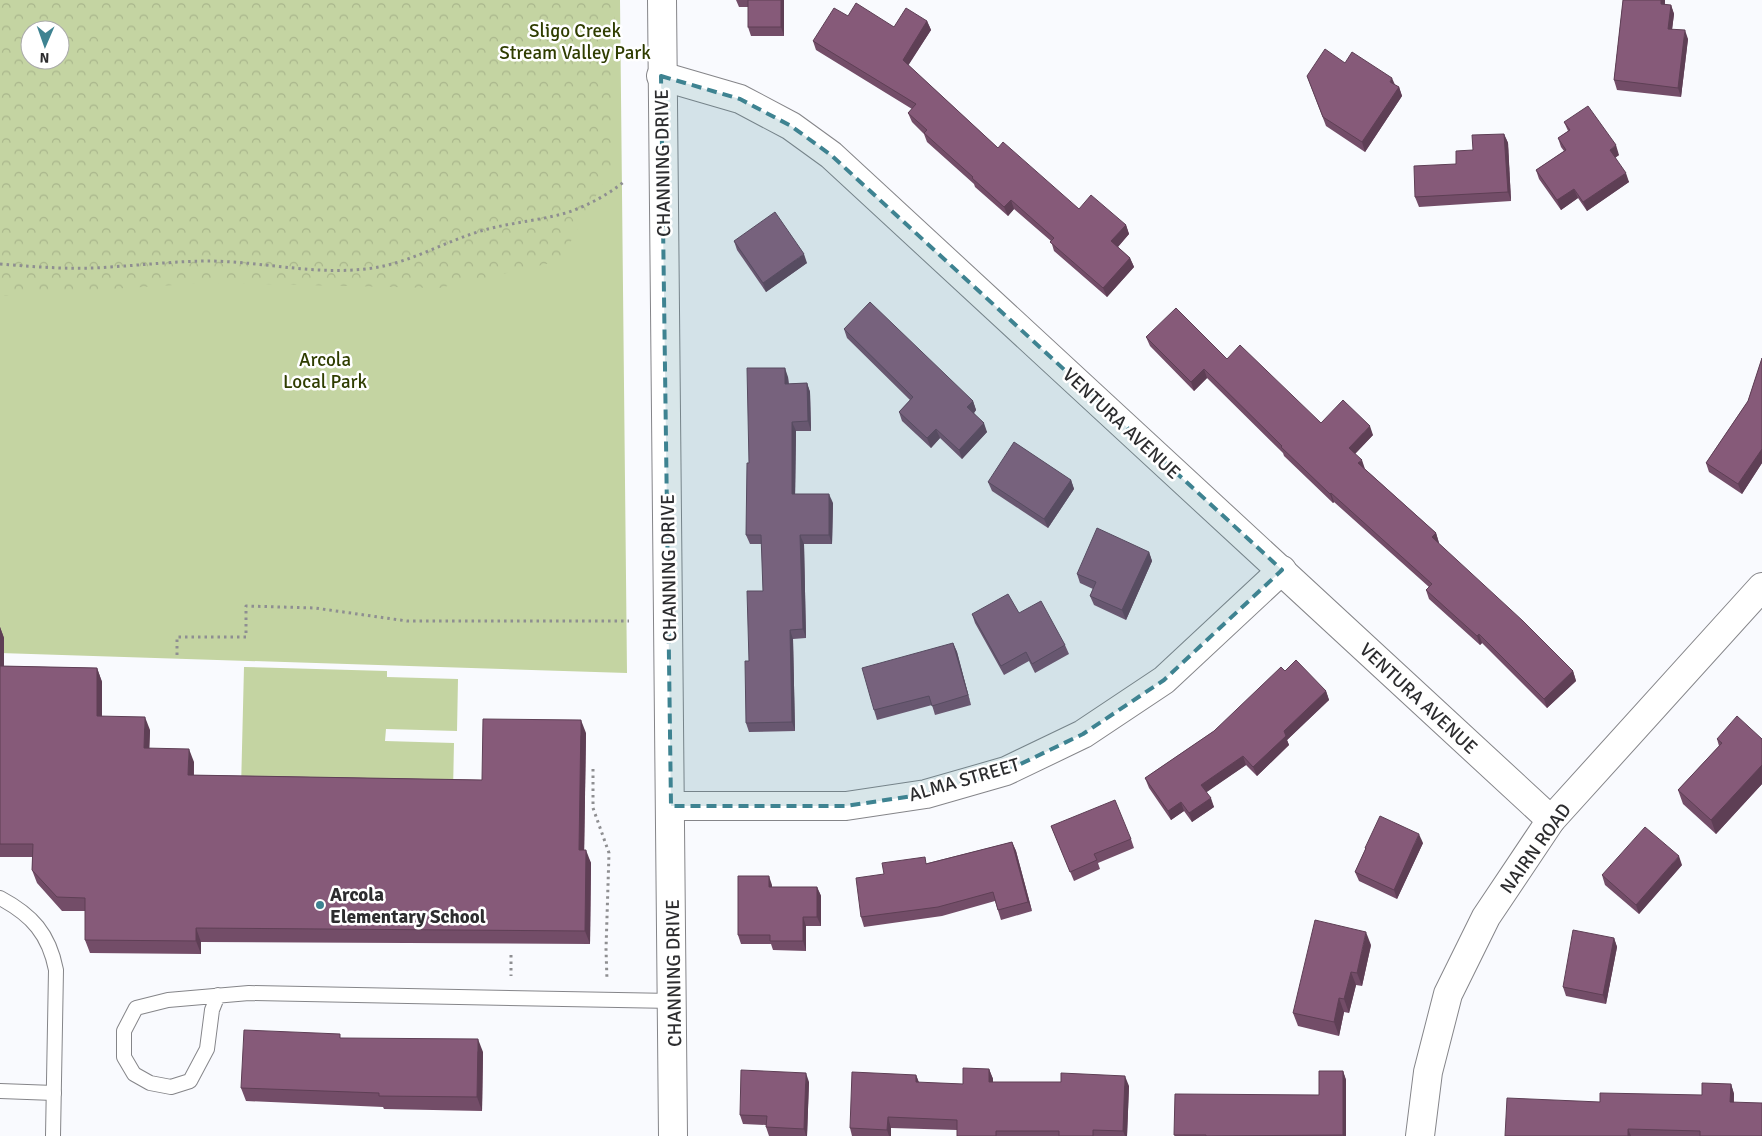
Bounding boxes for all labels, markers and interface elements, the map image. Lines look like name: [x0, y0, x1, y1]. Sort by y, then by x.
park label: Sligo Creek Stream Valley Park: [499, 19, 651, 65]
north arrow: [20, 20, 70, 70]
text: N: [39, 49, 50, 66]
street label: CHANNING DRIVE: [650, 89, 676, 237]
park label: Arcola Local Park: [283, 348, 368, 394]
street label: VENTURA AVENUE: [1057, 363, 1185, 485]
street label: CHANNING DRIVE: [656, 494, 682, 642]
street label: VENTURA AVENUE: [1354, 638, 1482, 760]
street label: ALMA STREET: [906, 753, 1023, 807]
street label: NAIRN ROAD: [1495, 799, 1577, 898]
place label: Arcola Elementary School: [330, 883, 486, 929]
marker: Arcola Elementary School: [314, 899, 326, 911]
street label: CHANNING DRIVE: [661, 899, 687, 1047]

